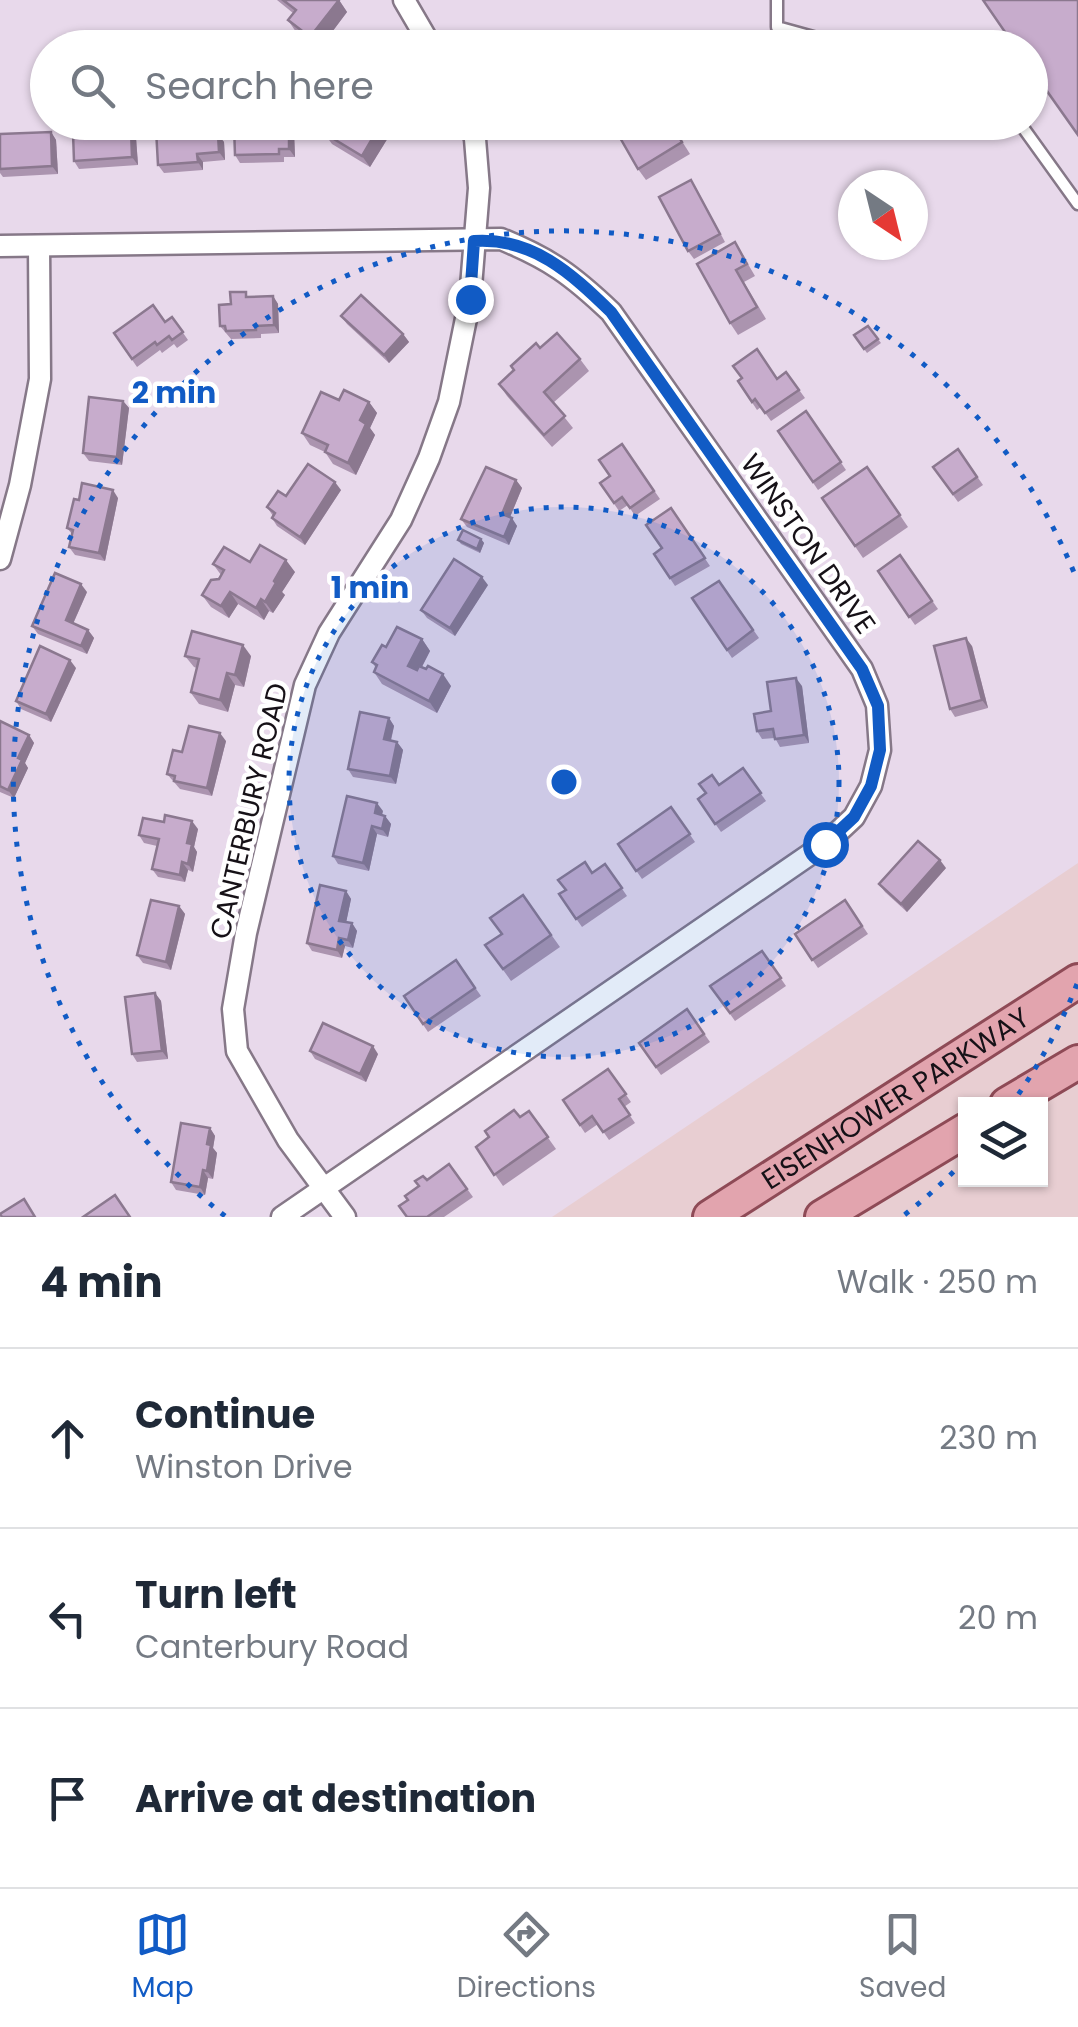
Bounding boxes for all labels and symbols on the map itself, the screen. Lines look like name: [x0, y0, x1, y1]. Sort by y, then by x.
north arrow: [838, 170, 928, 260]
route end: [448, 277, 494, 323]
text: 2 min: [132, 371, 216, 414]
street label: WINSTON DRIVE: [731, 446, 885, 642]
text: 1 min: [331, 566, 409, 609]
street label: CANTERBURY ROAD: [201, 679, 297, 943]
centre of rings: [546, 764, 582, 800]
route start: [803, 822, 849, 868]
street label: EISENHOWER PARKWAY: [754, 998, 1037, 1199]

